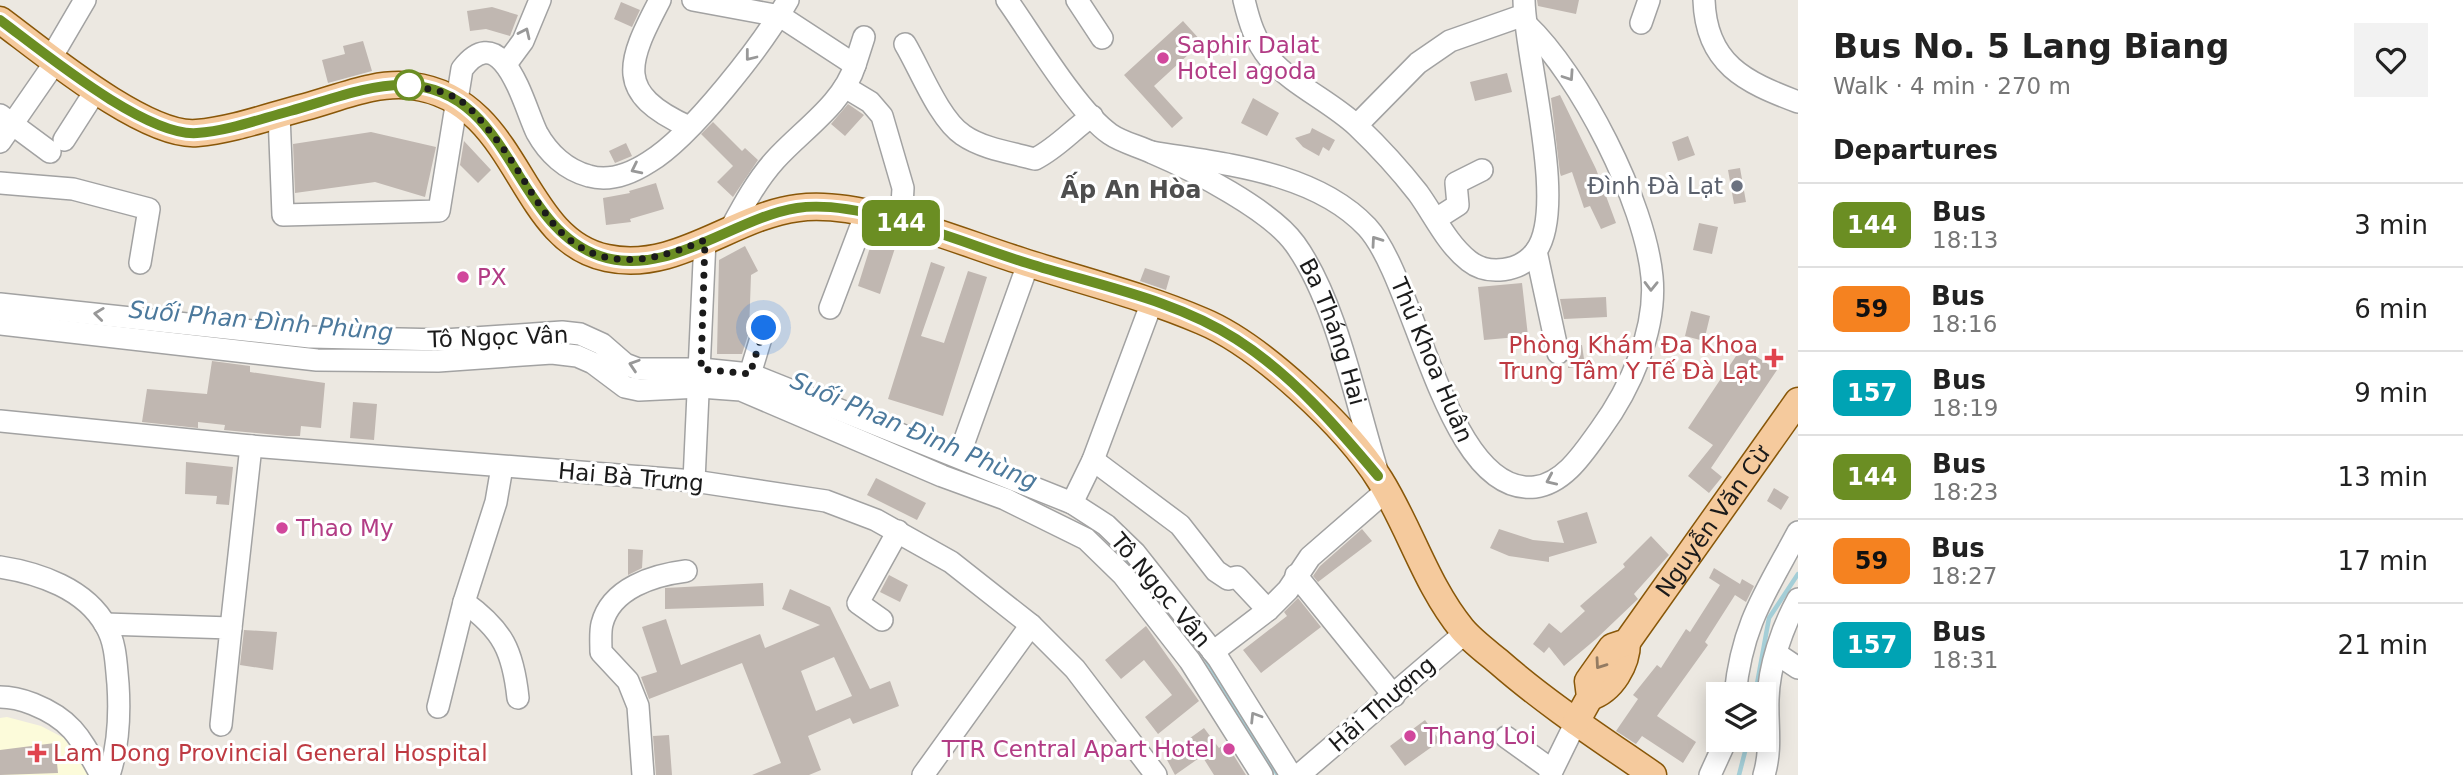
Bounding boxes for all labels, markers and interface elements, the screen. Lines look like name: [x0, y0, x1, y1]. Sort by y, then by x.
button: heart: [2354, 23, 2428, 97]
text: Bus No. 5 Lang Biang: [1833, 27, 2229, 66]
one-way arrow: [517, 28, 531, 41]
place label: Saphir Dalat Hotel agoda: [1177, 32, 1319, 84]
one-way arrow: [745, 49, 758, 61]
marker: Saphir Dalat Hotel agoda: [1155, 50, 1171, 66]
one-way arrow: [1561, 68, 1574, 81]
unlabelled marker: [394, 70, 424, 100]
text: Walk · 4 min · 270 m: [1833, 73, 2071, 99]
text: Departures: [1833, 135, 1998, 165]
one-way arrow: [631, 161, 643, 175]
district label: Ấp An Hòa: [1061, 171, 1201, 204]
place label: Đình Đà Lạt: [1587, 173, 1723, 199]
marker: Đình Đà Lạt: [1729, 178, 1745, 194]
text: Bus: [1932, 197, 1986, 227]
line badge: 144: [861, 200, 941, 246]
text: 144: [876, 209, 926, 237]
text: 3 min: [2354, 210, 2428, 240]
text: 144: [1847, 211, 1897, 239]
text: 18:13: [1932, 227, 1998, 253]
one-way arrow: [1372, 236, 1385, 249]
street label: Ba Tháng Hai: [1294, 254, 1371, 408]
place label: PX: [477, 264, 507, 290]
marker: PX: [455, 269, 471, 285]
street label: Thủ Khoa Huân: [1385, 273, 1478, 446]
one-way arrow: [1643, 281, 1659, 291]
text: Bus: [1931, 281, 1985, 311]
text: 6 min: [2354, 294, 2428, 324]
water label: Suối Phan Đình Phùng: [128, 295, 394, 347]
text: 59: [1855, 295, 1888, 323]
one-way arrow: [93, 306, 105, 321]
your location: [746, 310, 781, 345]
text: 18:16: [1931, 311, 1997, 337]
street label: Tô Ngọc Vân: [426, 322, 569, 352]
place label: Phòng Khám Đa Khoa Trung Tâm Y Tế Đà Lạt: [1499, 332, 1758, 384]
marker: Phòng Khám Đa Khoa Trung Tâm Y Tế Đà Lạt: [1764, 348, 1784, 368]
one-way arrow: [628, 359, 641, 373]
text: Bus: [1932, 365, 1986, 395]
water label: Suối Phan Đình Phùng: [786, 366, 1042, 496]
text: 9 min: [2354, 378, 2428, 408]
text: 157: [1847, 379, 1897, 407]
text: 18:19: [1932, 395, 1998, 421]
street label: Nguyễn Văn Cừ: [1650, 440, 1776, 602]
text: Bus: [1932, 449, 1986, 479]
street label: Hai Bà Trưng: [557, 458, 705, 496]
text: 13 min: [2338, 462, 2428, 492]
text: 144: [1847, 463, 1897, 491]
one-way arrow: [1546, 472, 1558, 486]
text: 18:23: [1932, 479, 1998, 505]
place label: Thao My: [295, 515, 394, 541]
marker: Thao My: [274, 520, 290, 536]
street label: Tô Ngọc Vân: [1105, 527, 1216, 652]
text: Bus: [1931, 533, 1985, 563]
text: 17 min: [2338, 546, 2428, 576]
text: 59: [1855, 547, 1888, 575]
text: 18:27: [1931, 563, 1997, 589]
text: Bus: [1932, 617, 1986, 647]
text: 21 min: [2338, 630, 2428, 660]
text: 157: [1847, 631, 1897, 659]
text: 18:31: [1932, 647, 1998, 673]
street label: Hải Thượng: [1324, 651, 1440, 757]
one-way arrow: [1596, 656, 1608, 669]
map controls: [1706, 682, 1776, 752]
button: layers: [1706, 682, 1776, 752]
one-way arrow: [1250, 712, 1263, 725]
place label: Thang Loi: [1423, 723, 1536, 749]
marker: Thang Loi: [1402, 728, 1418, 744]
place label: TTR Central Apart Hotel: [941, 736, 1215, 762]
place label: Lam Dong Provincial General Hospital: [53, 740, 488, 766]
marker: TTR Central Apart Hotel: [1221, 741, 1237, 757]
marker: Lam Dong Provincial General Hospital: [27, 743, 47, 763]

